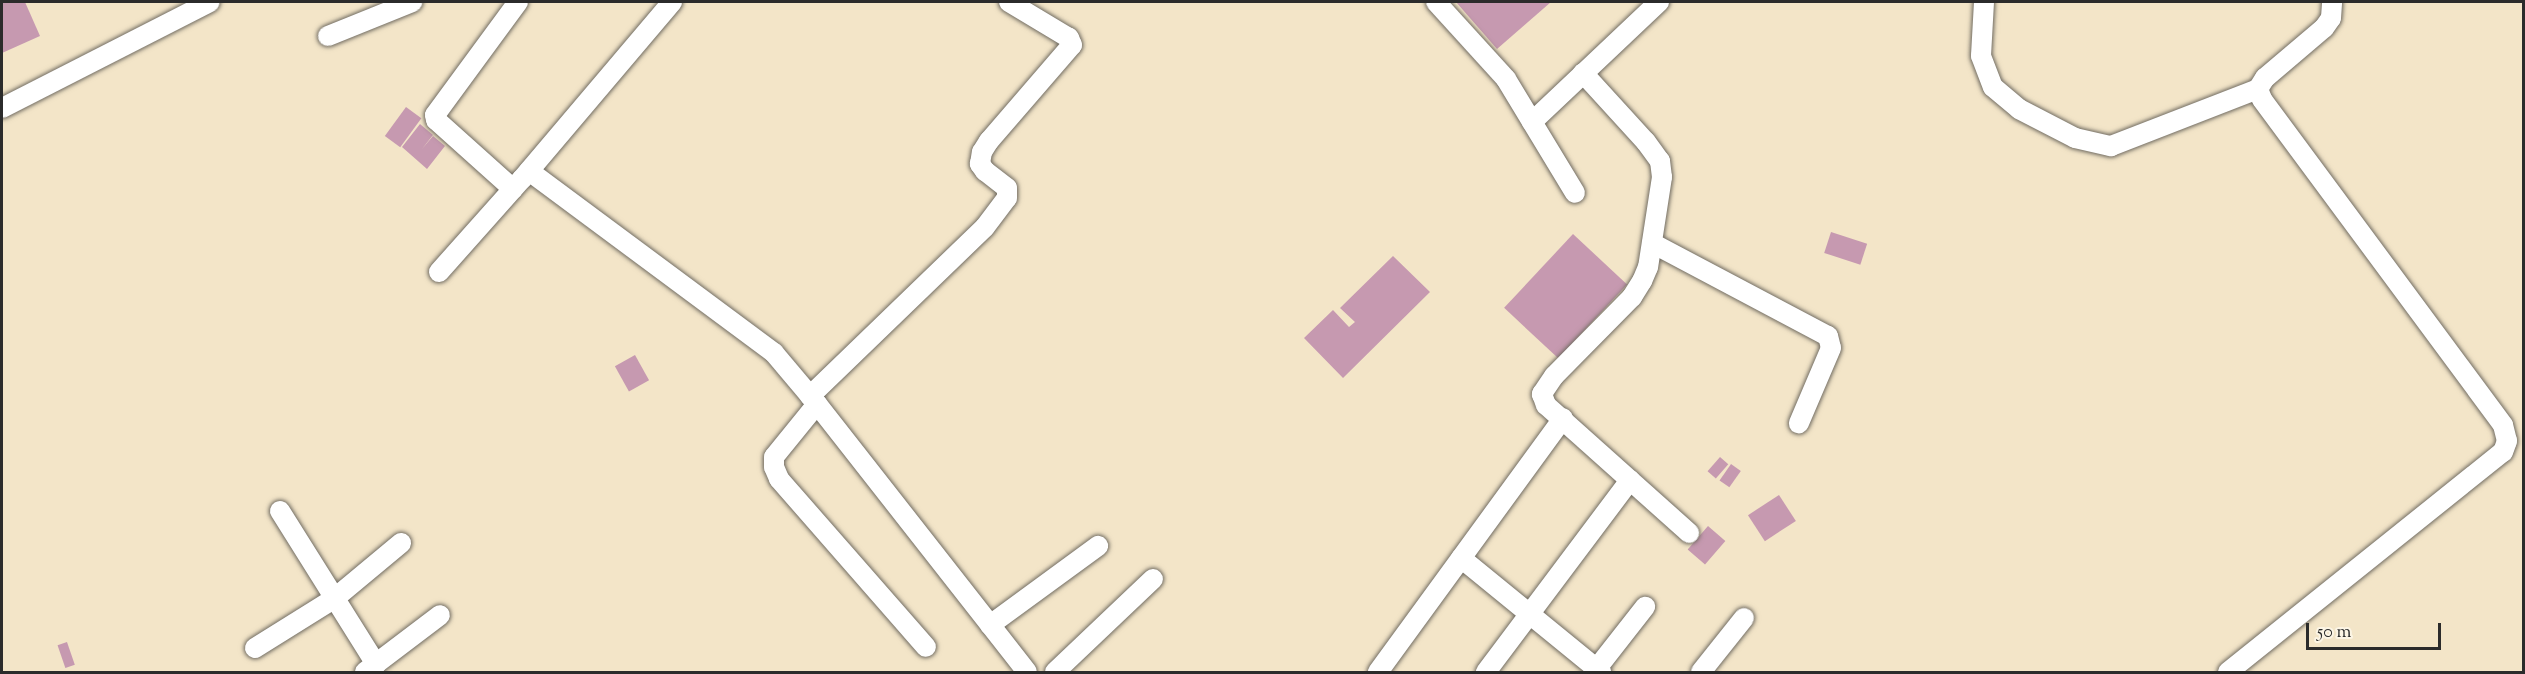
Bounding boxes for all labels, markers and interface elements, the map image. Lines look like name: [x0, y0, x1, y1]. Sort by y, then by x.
scale bar: [2309, 611, 2444, 649]
text: 50 m: [2317, 620, 2351, 646]

